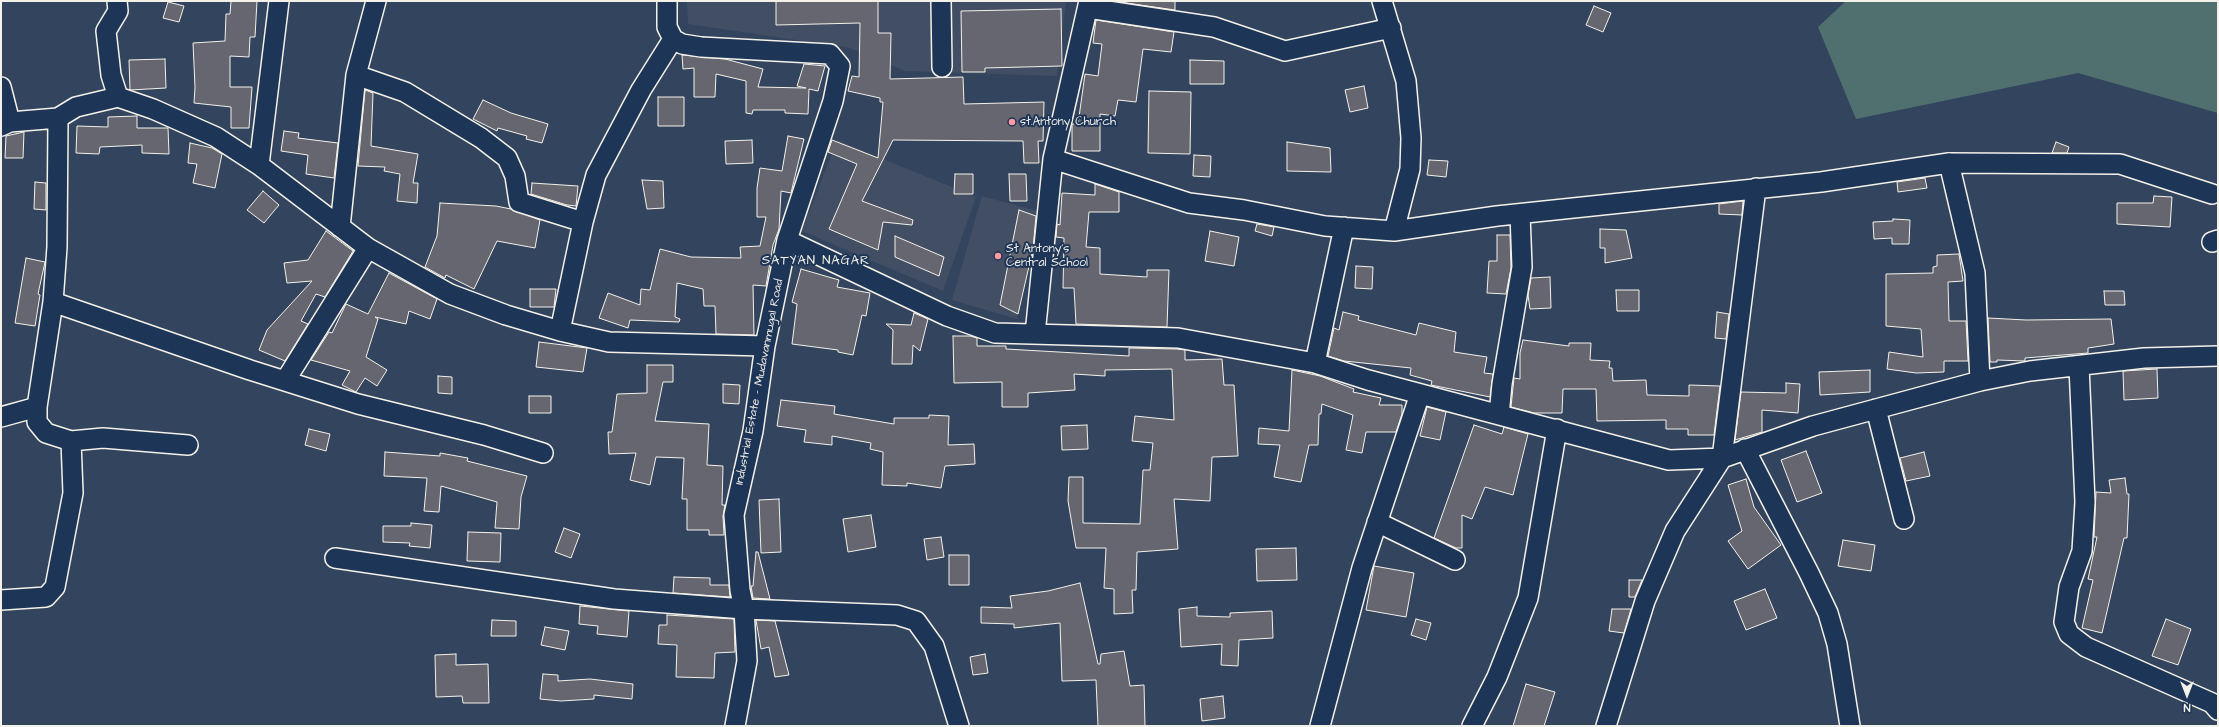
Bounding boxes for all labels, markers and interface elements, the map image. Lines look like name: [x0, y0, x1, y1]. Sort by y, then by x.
place label: st.Antony Church: [1020, 115, 1116, 129]
marker: st.Antony Church: [1007, 117, 1017, 127]
place label: St Antony's Central School: [1006, 242, 1088, 270]
marker: St Antony's Central School: [993, 251, 1003, 261]
district label: SATYAN NAGAR: [762, 253, 870, 269]
street label: Industrial Estate - Mudavanmugal Road: [733, 278, 787, 486]
north arrow: [2167, 675, 2207, 715]
text: N: [2184, 700, 2190, 715]

